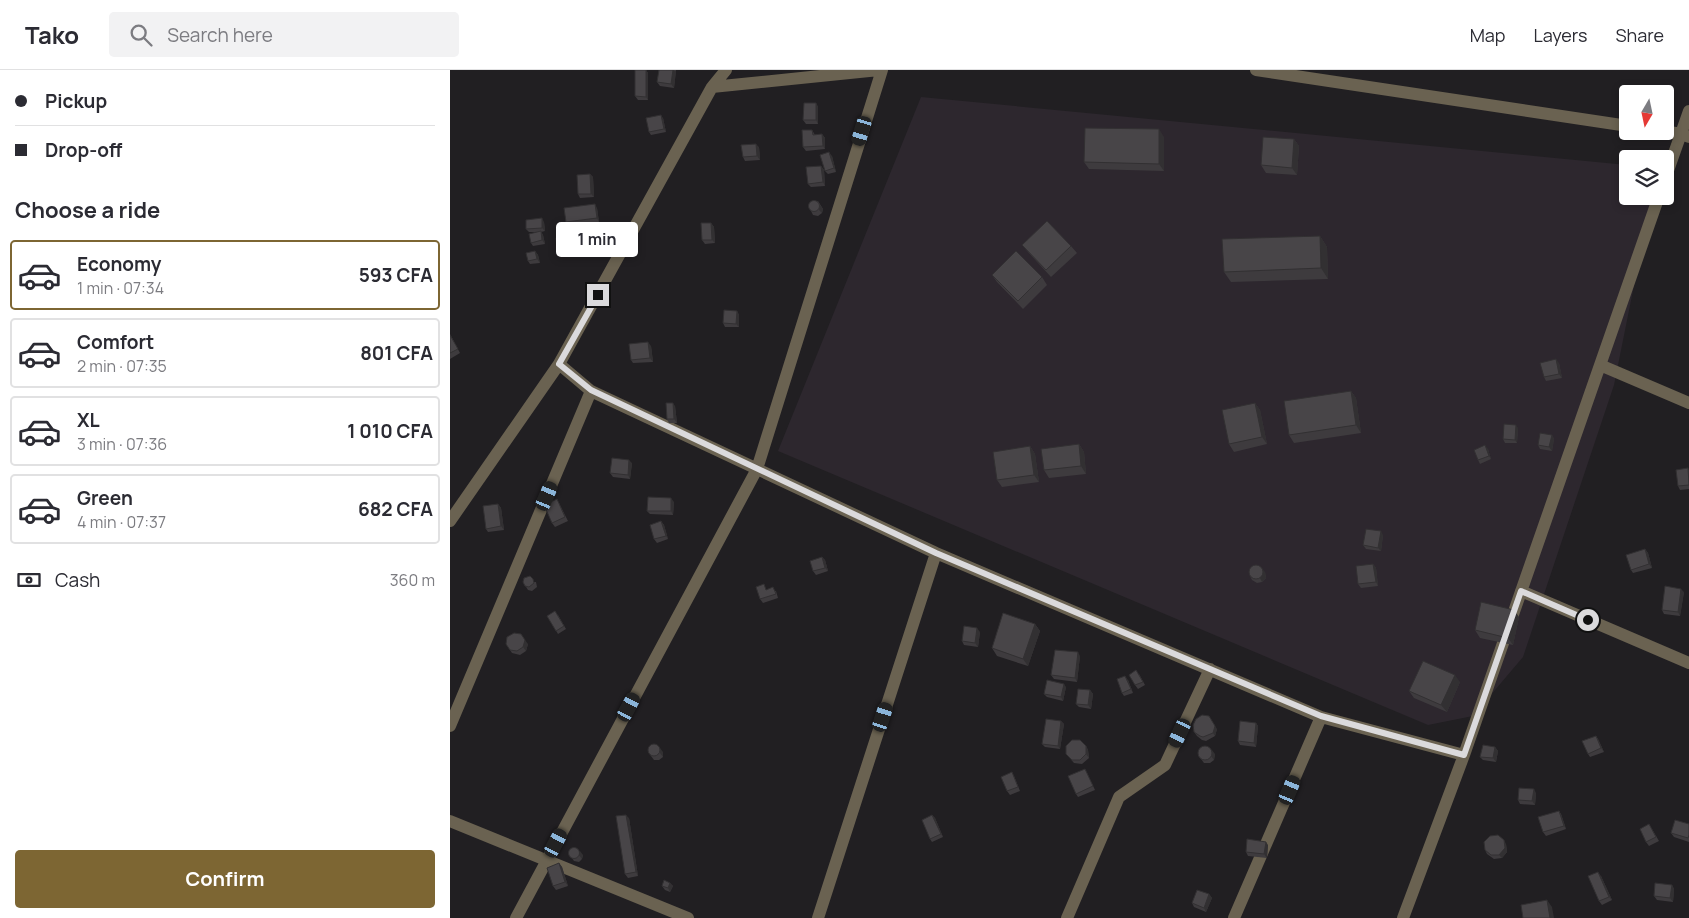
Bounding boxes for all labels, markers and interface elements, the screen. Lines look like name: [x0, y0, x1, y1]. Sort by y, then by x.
search box: [109, 12, 459, 57]
text: Tako: [25, 18, 79, 51]
icon: search: [127, 21, 155, 49]
text: Search here: [167, 22, 273, 48]
text: Map: [1470, 23, 1505, 47]
text: Layers: [1533, 23, 1587, 47]
text: Share: [1615, 23, 1664, 47]
north arrow: [1619, 85, 1674, 140]
map controls: [1619, 85, 1674, 205]
text: Pickup: [45, 88, 107, 114]
car: [850, 114, 873, 148]
text: Drop-off: [45, 137, 122, 163]
button: layers: [1619, 150, 1674, 205]
text: Choose a ride: [15, 195, 160, 225]
callout: 1 min: [557, 222, 639, 258]
text: 1 min: [577, 228, 617, 250]
text: Economy: [77, 251, 161, 277]
icon: car: [17, 253, 62, 298]
text: 593 CFA: [359, 262, 433, 288]
text: 1 min · 07:34: [77, 277, 164, 299]
route end: [587, 284, 609, 306]
text: Comfort: [77, 329, 154, 355]
icon: car: [17, 331, 62, 376]
text: 801 CFA: [360, 340, 433, 366]
text: 2 min · 07:35: [77, 355, 167, 377]
text: XL: [77, 407, 100, 433]
icon: car: [17, 409, 62, 454]
text: 1 010 CFA: [347, 418, 433, 444]
text: 3 min · 07:36: [77, 433, 167, 455]
car: [534, 479, 559, 513]
text: Green: [77, 485, 133, 511]
icon: car: [17, 487, 62, 532]
text: 682 CFA: [358, 496, 433, 522]
text: 4 min · 07:37: [77, 511, 166, 533]
icon: cash: [15, 566, 43, 594]
text: Cash: [55, 567, 100, 593]
text: 360 m: [390, 569, 435, 591]
route start: [1577, 609, 1599, 631]
car: [615, 690, 642, 724]
car: [871, 700, 894, 734]
car: [1166, 716, 1193, 750]
car: [1277, 773, 1302, 807]
car: [542, 826, 569, 860]
button: Confirm: [15, 850, 435, 908]

